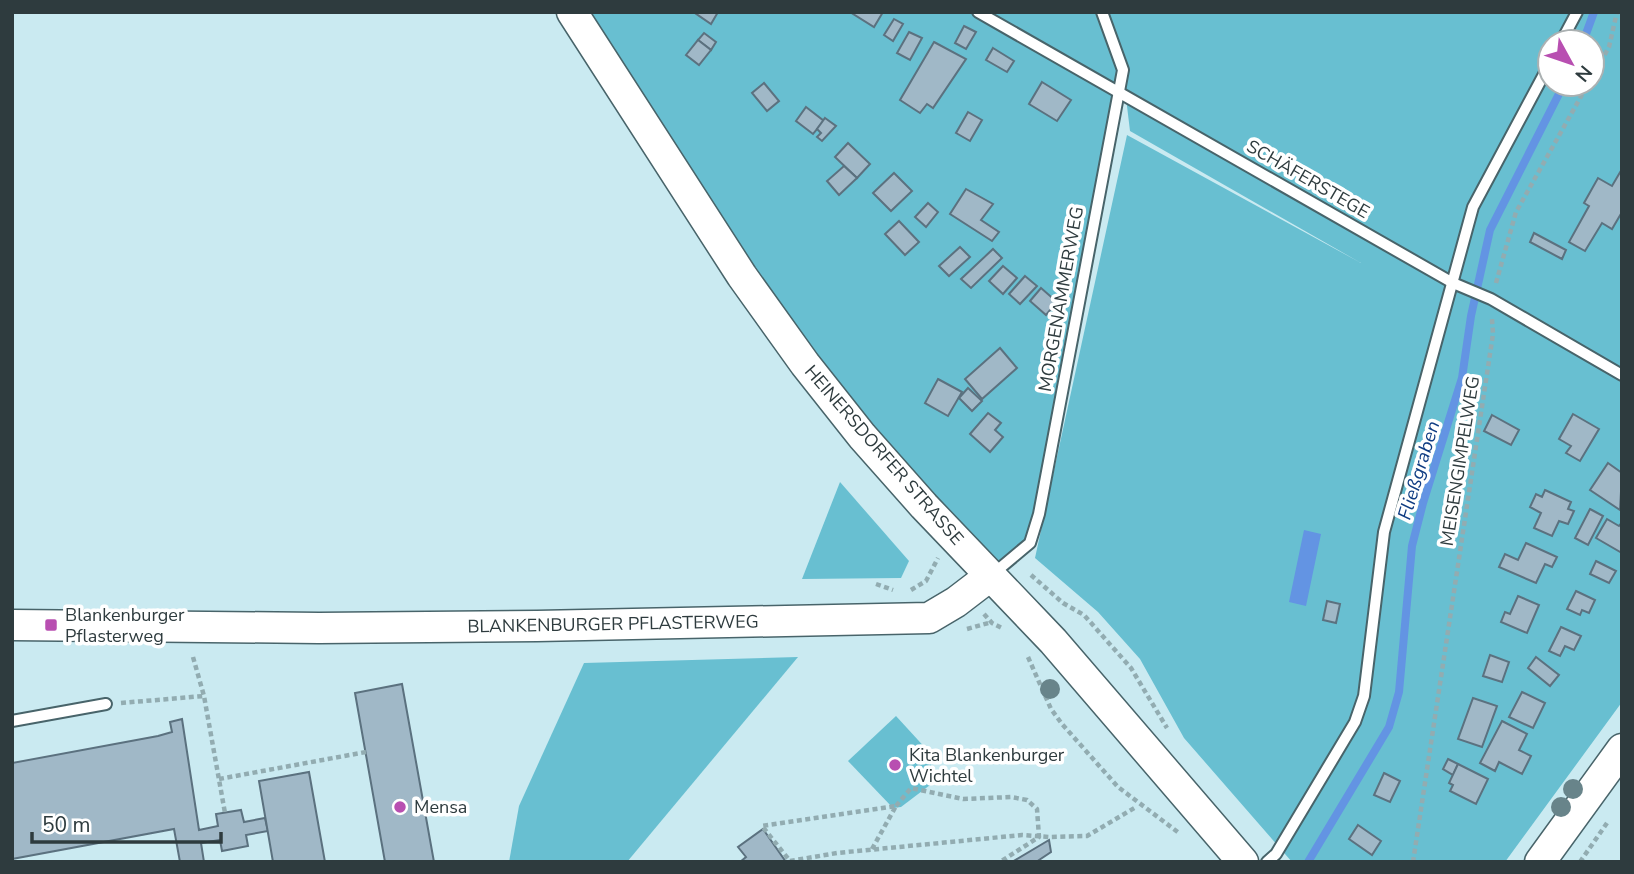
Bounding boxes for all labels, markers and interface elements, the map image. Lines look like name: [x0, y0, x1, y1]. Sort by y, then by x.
north arrow: [1536, 28, 1606, 98]
text: N: [1569, 59, 1598, 87]
street label: SCHÄFERSTEGE: [1242, 134, 1374, 224]
street label: MORGENAMMERWEG: [1033, 205, 1089, 393]
street label: HEINERSDORFER STRASSE: [799, 360, 969, 550]
street label: MEISENGIMPELWEG: [1435, 374, 1485, 548]
water label: Fließgraben: [1392, 418, 1446, 523]
place label: Blankenburger Pflasterweg: [65, 603, 185, 648]
street label: BLANKENBURGER PFLASTERWEG: [467, 609, 759, 639]
marker: Blankenburger Pflasterweg: [43, 617, 59, 633]
place label: Kita Blankenburger Wichtel: [909, 743, 1065, 788]
marker: Kita Blankenburger Wichtel: [887, 757, 903, 773]
place label: Mensa: [414, 795, 467, 819]
marker: Mensa: [392, 799, 408, 815]
scale bar: [32, 800, 220, 844]
text: 50 m: [42, 811, 91, 839]

